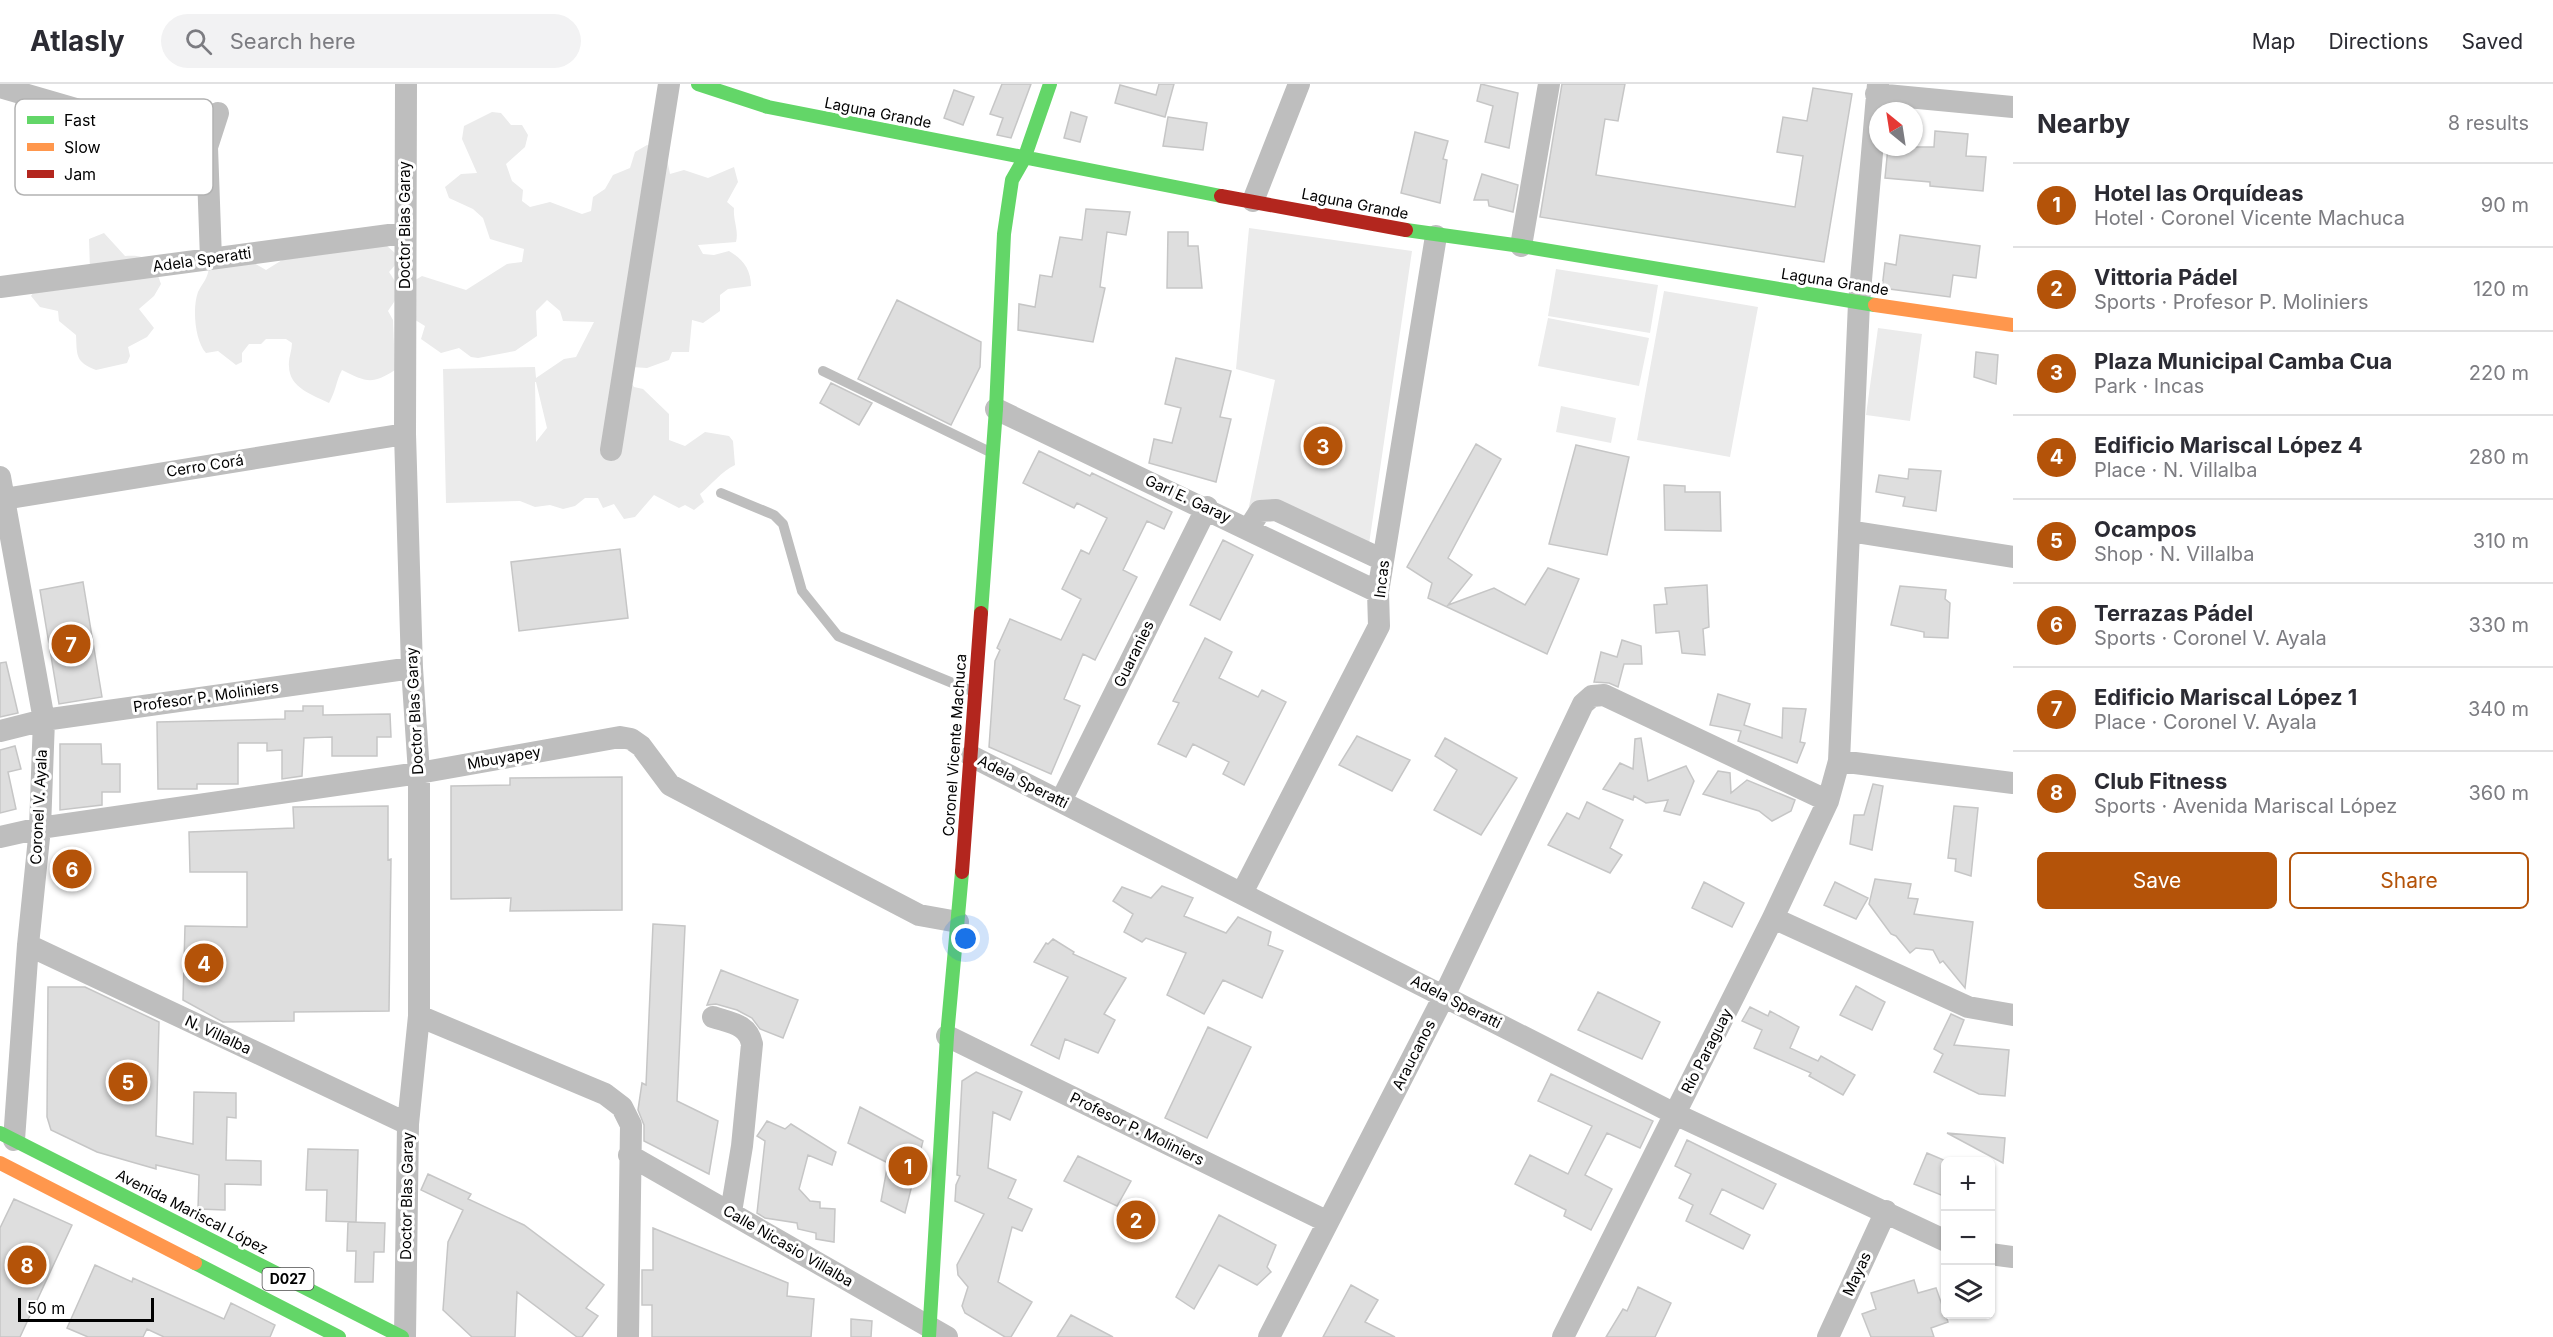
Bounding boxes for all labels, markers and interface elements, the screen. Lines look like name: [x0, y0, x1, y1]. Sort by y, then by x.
search box: [161, 14, 581, 68]
text: Atlasly: [30, 24, 125, 58]
icon: search: [182, 25, 215, 58]
text: Search here: [230, 28, 356, 54]
text: Map: [2252, 29, 2295, 54]
text: Directions: [2328, 29, 2429, 54]
text: Saved: [2462, 29, 2523, 54]
street label: Laguna Grande: [823, 93, 933, 132]
legend: [15, 99, 213, 195]
north arrow: [1869, 102, 1923, 156]
text: Nearby: [2037, 108, 2130, 139]
text: Fast: [64, 110, 96, 130]
text: 8 results: [2448, 111, 2529, 135]
text: Slow: [64, 137, 101, 157]
street label: Doctor Blas Garay: [395, 160, 414, 289]
text: Jam: [64, 164, 96, 184]
text: Hotel las Orquídeas: [2094, 180, 2304, 206]
street label: Laguna Grande: [1300, 184, 1410, 223]
text: 1: [2052, 193, 2061, 217]
text: 90 m: [2481, 193, 2529, 217]
text: Hotel · Coronel Vicente Machuca: [2094, 206, 2405, 230]
street label: Adela Speratti: [151, 243, 252, 276]
street label: Laguna Grande: [1780, 264, 1890, 299]
text: Vittoria Pádel: [2094, 264, 2238, 290]
text: 2: [2050, 277, 2063, 301]
text: 120 m: [2473, 277, 2529, 301]
text: Sports · Profesor P. Moliniers: [2094, 290, 2369, 314]
text: Plaza Municipal Camba Cua: [2094, 348, 2392, 374]
text: 3: [2050, 361, 2063, 385]
text: 220 m: [2469, 361, 2529, 385]
text: Park · Incas: [2094, 374, 2204, 398]
pin: 3: [1304, 424, 1342, 469]
text: Edificio Mariscal López 4: [2094, 432, 2363, 458]
text: 4: [2050, 445, 2063, 469]
text: 280 m: [2469, 445, 2529, 469]
street label: Cerro Corá: [165, 450, 245, 481]
text: Place · N. Villalba: [2094, 458, 2257, 482]
street label: Garl E. Garay: [1142, 470, 1235, 527]
text: Ocampos: [2094, 516, 2197, 542]
text: 5: [2050, 529, 2063, 553]
text: 310 m: [2473, 529, 2529, 553]
text: Shop · N. Villalba: [2094, 542, 2254, 566]
street label: Incas: [1370, 559, 1393, 599]
text: Terrazas Pádel: [2094, 600, 2253, 626]
text: 6: [2050, 613, 2063, 637]
text: 330 m: [2469, 613, 2529, 637]
street label: Guaranies: [1109, 617, 1158, 690]
pin: 7: [52, 622, 90, 666]
text: Sports · Coronel V. Ayala: [2094, 626, 2327, 650]
street label: Doctor Blas Garay: [402, 646, 427, 775]
street label: Coronel Vicente Machuca: [939, 653, 970, 837]
street label: Profesor P. Moliniers: [132, 677, 280, 716]
text: Edificio Mariscal López 1: [2094, 684, 2357, 710]
text: 7: [2051, 697, 2062, 721]
text: 340 m: [2468, 697, 2529, 721]
text: Place · Coronel V. Ayala: [2094, 710, 2317, 734]
street label: Mbuyapey: [466, 742, 543, 773]
street label: Coronel V. Ayala: [26, 749, 51, 865]
street label: Adela Speratti: [975, 751, 1072, 813]
text: Club Fitness: [2094, 768, 2227, 794]
text: 8: [2050, 781, 2063, 805]
text: 360 m: [2468, 781, 2529, 805]
text: Sports · Avenida Mariscal López: [2094, 794, 2397, 818]
pin: 6: [52, 846, 92, 892]
button: Save: [2037, 852, 2277, 909]
button: Share: [2289, 852, 2529, 909]
your location: [951, 924, 980, 953]
pin: 4: [184, 940, 224, 986]
street label: Adela Speratti: [1408, 971, 1505, 1033]
street label: Río Paraguay: [1677, 1004, 1736, 1097]
street label: N. Villalba: [182, 1011, 254, 1058]
street label: Araucanos: [1388, 1016, 1439, 1093]
pin: 5: [108, 1060, 148, 1104]
street label: Profesor P. Moliniers: [1067, 1088, 1207, 1169]
street label: Doctor Blas Garay: [396, 1131, 417, 1260]
pin: 1: [888, 1144, 928, 1188]
map controls: [1941, 1157, 1995, 1319]
button: +: [1941, 1157, 1995, 1211]
street label: Avenida Mariscal López: [113, 1165, 272, 1258]
pin: 2: [1116, 1198, 1156, 1242]
street label: Calle Nicasio Villalba: [720, 1200, 857, 1291]
button: −: [1941, 1211, 1995, 1265]
pin: 8: [8, 1242, 46, 1288]
street label: Mayas: [1838, 1249, 1875, 1299]
button: layers: [1941, 1265, 1995, 1319]
road number: D027: [262, 1268, 314, 1290]
scale bar: [18, 1295, 154, 1322]
text: 50 m: [27, 1298, 65, 1318]

